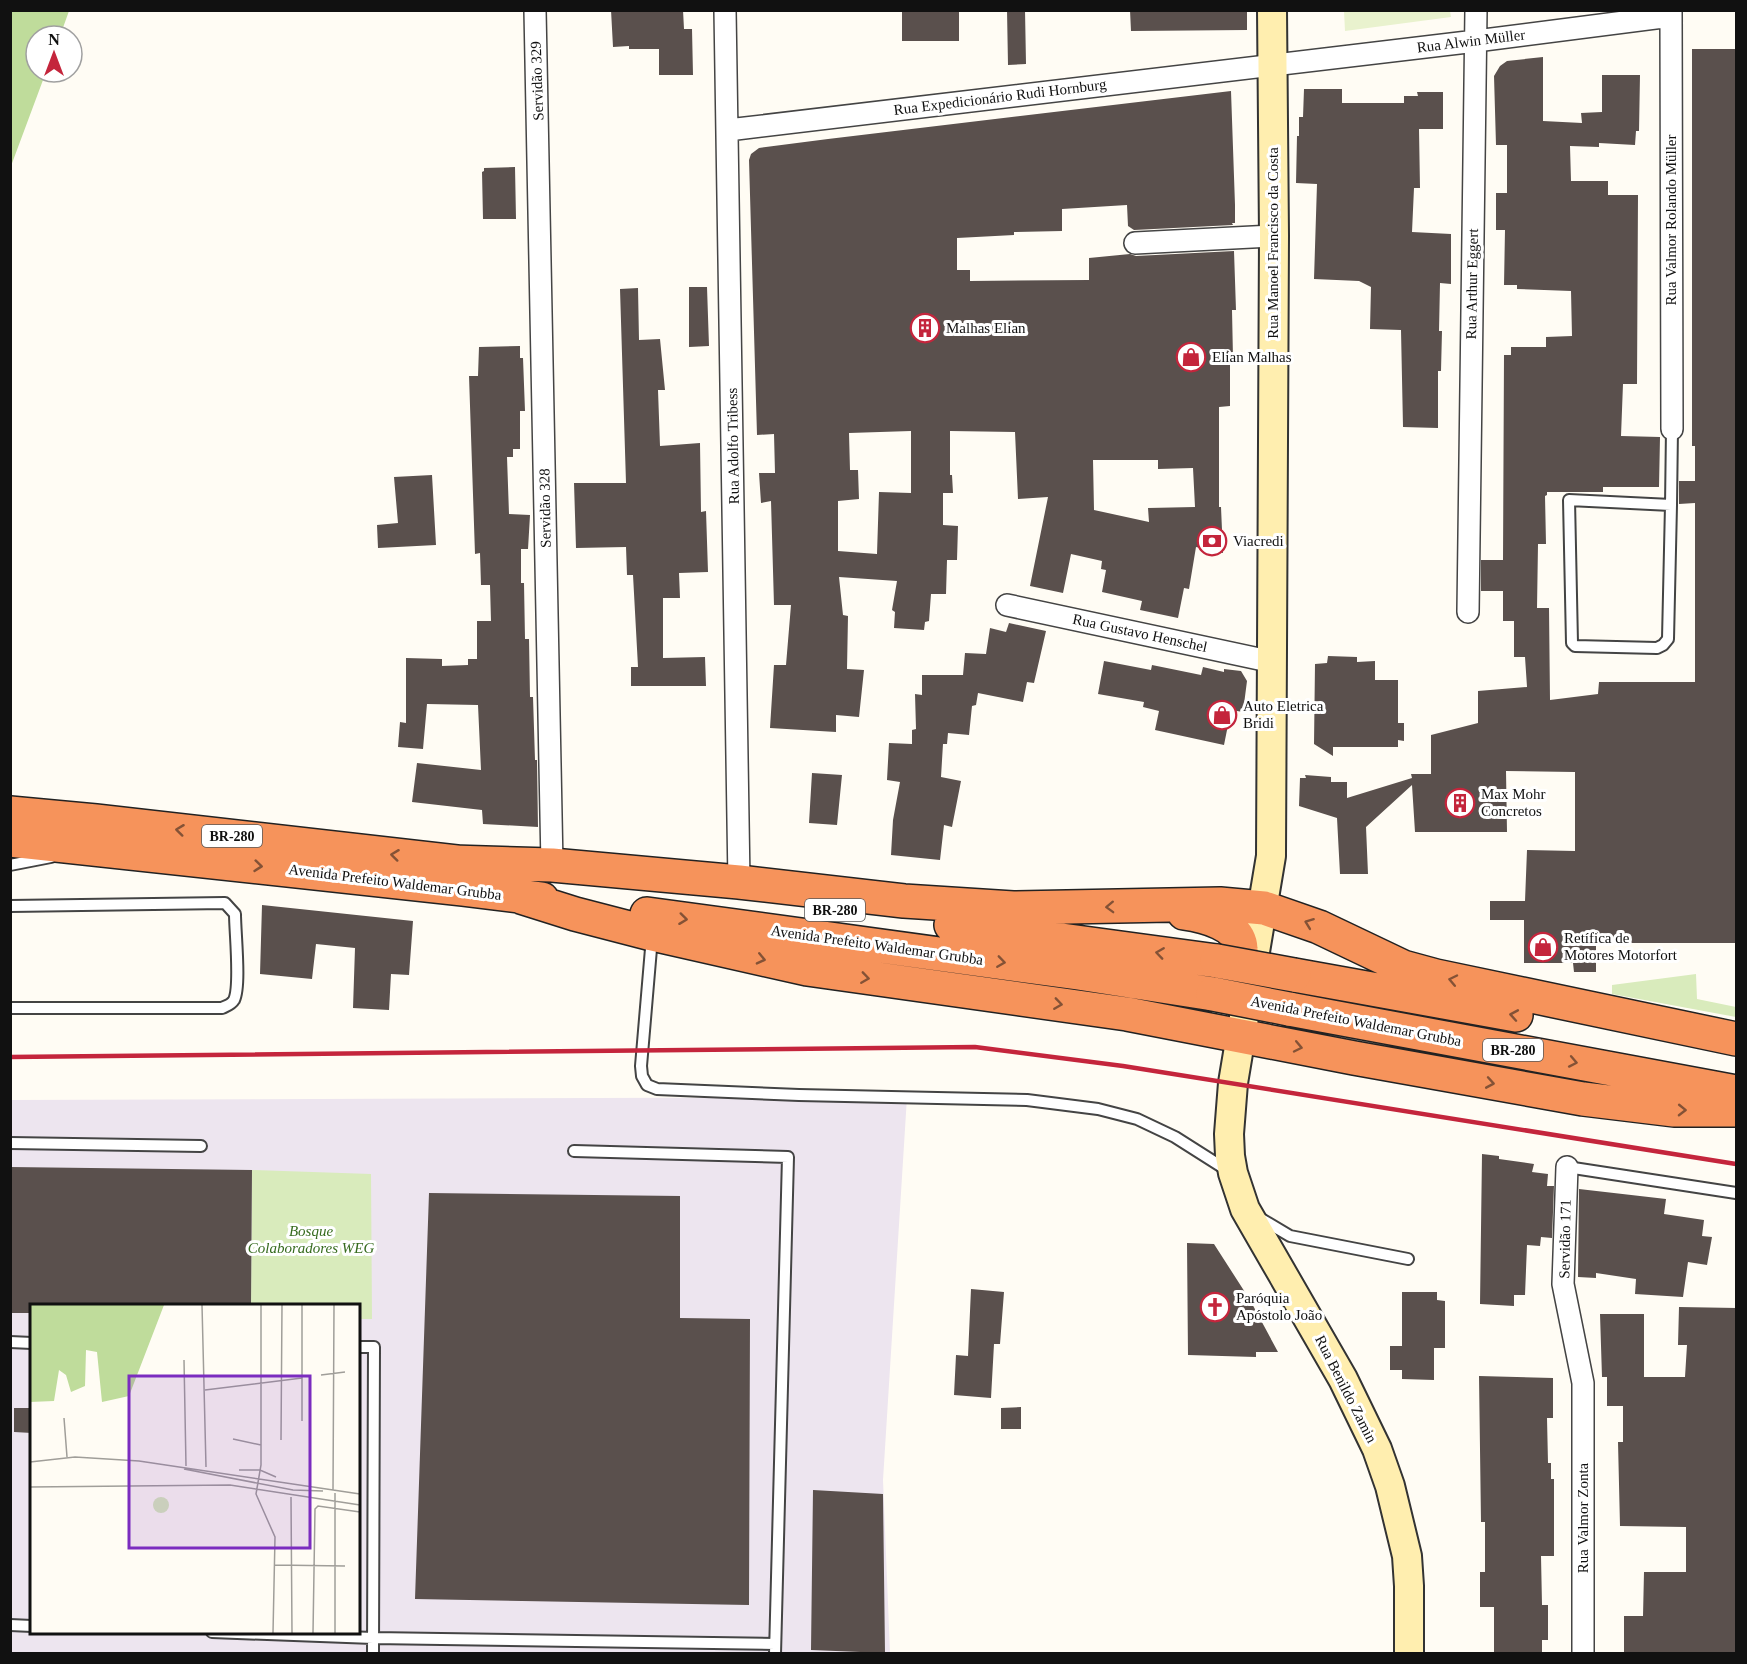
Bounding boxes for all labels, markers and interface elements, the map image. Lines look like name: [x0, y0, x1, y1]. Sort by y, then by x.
north arrow: [24, 24, 84, 84]
street label: Rua Alwin Müller: [1416, 26, 1526, 56]
text: N: [48, 31, 60, 48]
street label: Servidão 329: [528, 41, 546, 121]
street label: Rua Expedicionário Rudi Hornburg: [893, 76, 1108, 118]
street label: Rua Valmor Rolando Müller: [1663, 135, 1679, 305]
street label: Rua Manoel Francisco da Costa: [1265, 147, 1281, 339]
street label: Rua Arthur Eggert: [1463, 228, 1481, 340]
building icon: Malhas Elian: [909, 312, 941, 344]
place label: Malhas Elian: [946, 320, 1026, 336]
shop icon: Elian Malhas: [1175, 341, 1207, 373]
place label: Elian Malhas: [1212, 349, 1292, 365]
street label: Rua Adolfo Tribess: [724, 387, 742, 504]
street label: Servidão 328: [536, 468, 554, 548]
bank icon: Viacredi: [1196, 525, 1228, 557]
place label: Viacredi: [1233, 533, 1284, 549]
street label: Rua Gustavo Henschel: [1071, 611, 1209, 655]
place label: Auto Eletrica Bridi: [1243, 698, 1324, 731]
shop icon: Auto Eletrica Bridi: [1206, 699, 1238, 731]
place label: Max Mohr Concretos: [1481, 786, 1546, 819]
building icon: Max Mohr Concretos: [1444, 787, 1476, 819]
one-way arrow: [175, 824, 185, 837]
road number: BR-280: [202, 825, 262, 847]
one-way arrow: [390, 849, 399, 862]
one-way arrow: [253, 859, 263, 872]
street label: Avenida Prefeito Waldemar Grubba: [288, 861, 503, 903]
road number: BR-280: [805, 899, 865, 921]
one-way arrow: [1106, 901, 1115, 914]
one-way arrow: [679, 912, 688, 924]
one-way arrow: [1304, 918, 1315, 930]
street label: Avenida Prefeito Waldemar Grubba: [770, 922, 985, 968]
place label: Retífica de Motores Motorfort: [1564, 930, 1678, 963]
shop icon: Retífica de Motores Motorfort: [1527, 931, 1559, 963]
one-way arrow: [1155, 947, 1164, 959]
one-way arrow: [756, 952, 766, 965]
one-way arrow: [997, 955, 1006, 968]
one-way arrow: [860, 972, 870, 984]
one-way arrow: [1448, 974, 1458, 987]
street label: Avenida Prefeito Waldemar Grubba: [1249, 993, 1463, 1049]
one-way arrow: [1054, 997, 1063, 1009]
one-way arrow: [1509, 1009, 1519, 1022]
road number: BR-280: [1483, 1039, 1543, 1061]
one-way arrow: [1293, 1040, 1303, 1053]
one-way arrow: [1569, 1055, 1578, 1067]
one-way arrow: [1484, 1076, 1494, 1089]
one-way arrow: [1678, 1104, 1687, 1116]
street label: Servidão 171: [1556, 1199, 1574, 1279]
park label: Bosque Colaboradores WEG: [248, 1223, 374, 1256]
place label: Paróquia Apóstolo João: [1236, 1290, 1322, 1323]
church icon: Paróquia Apóstolo João: [1199, 1291, 1231, 1323]
inset map: [30, 1304, 360, 1634]
street label: Rua Benildo Zamin: [1312, 1333, 1380, 1446]
street label: Rua Valmor Zonta: [1575, 1462, 1591, 1573]

